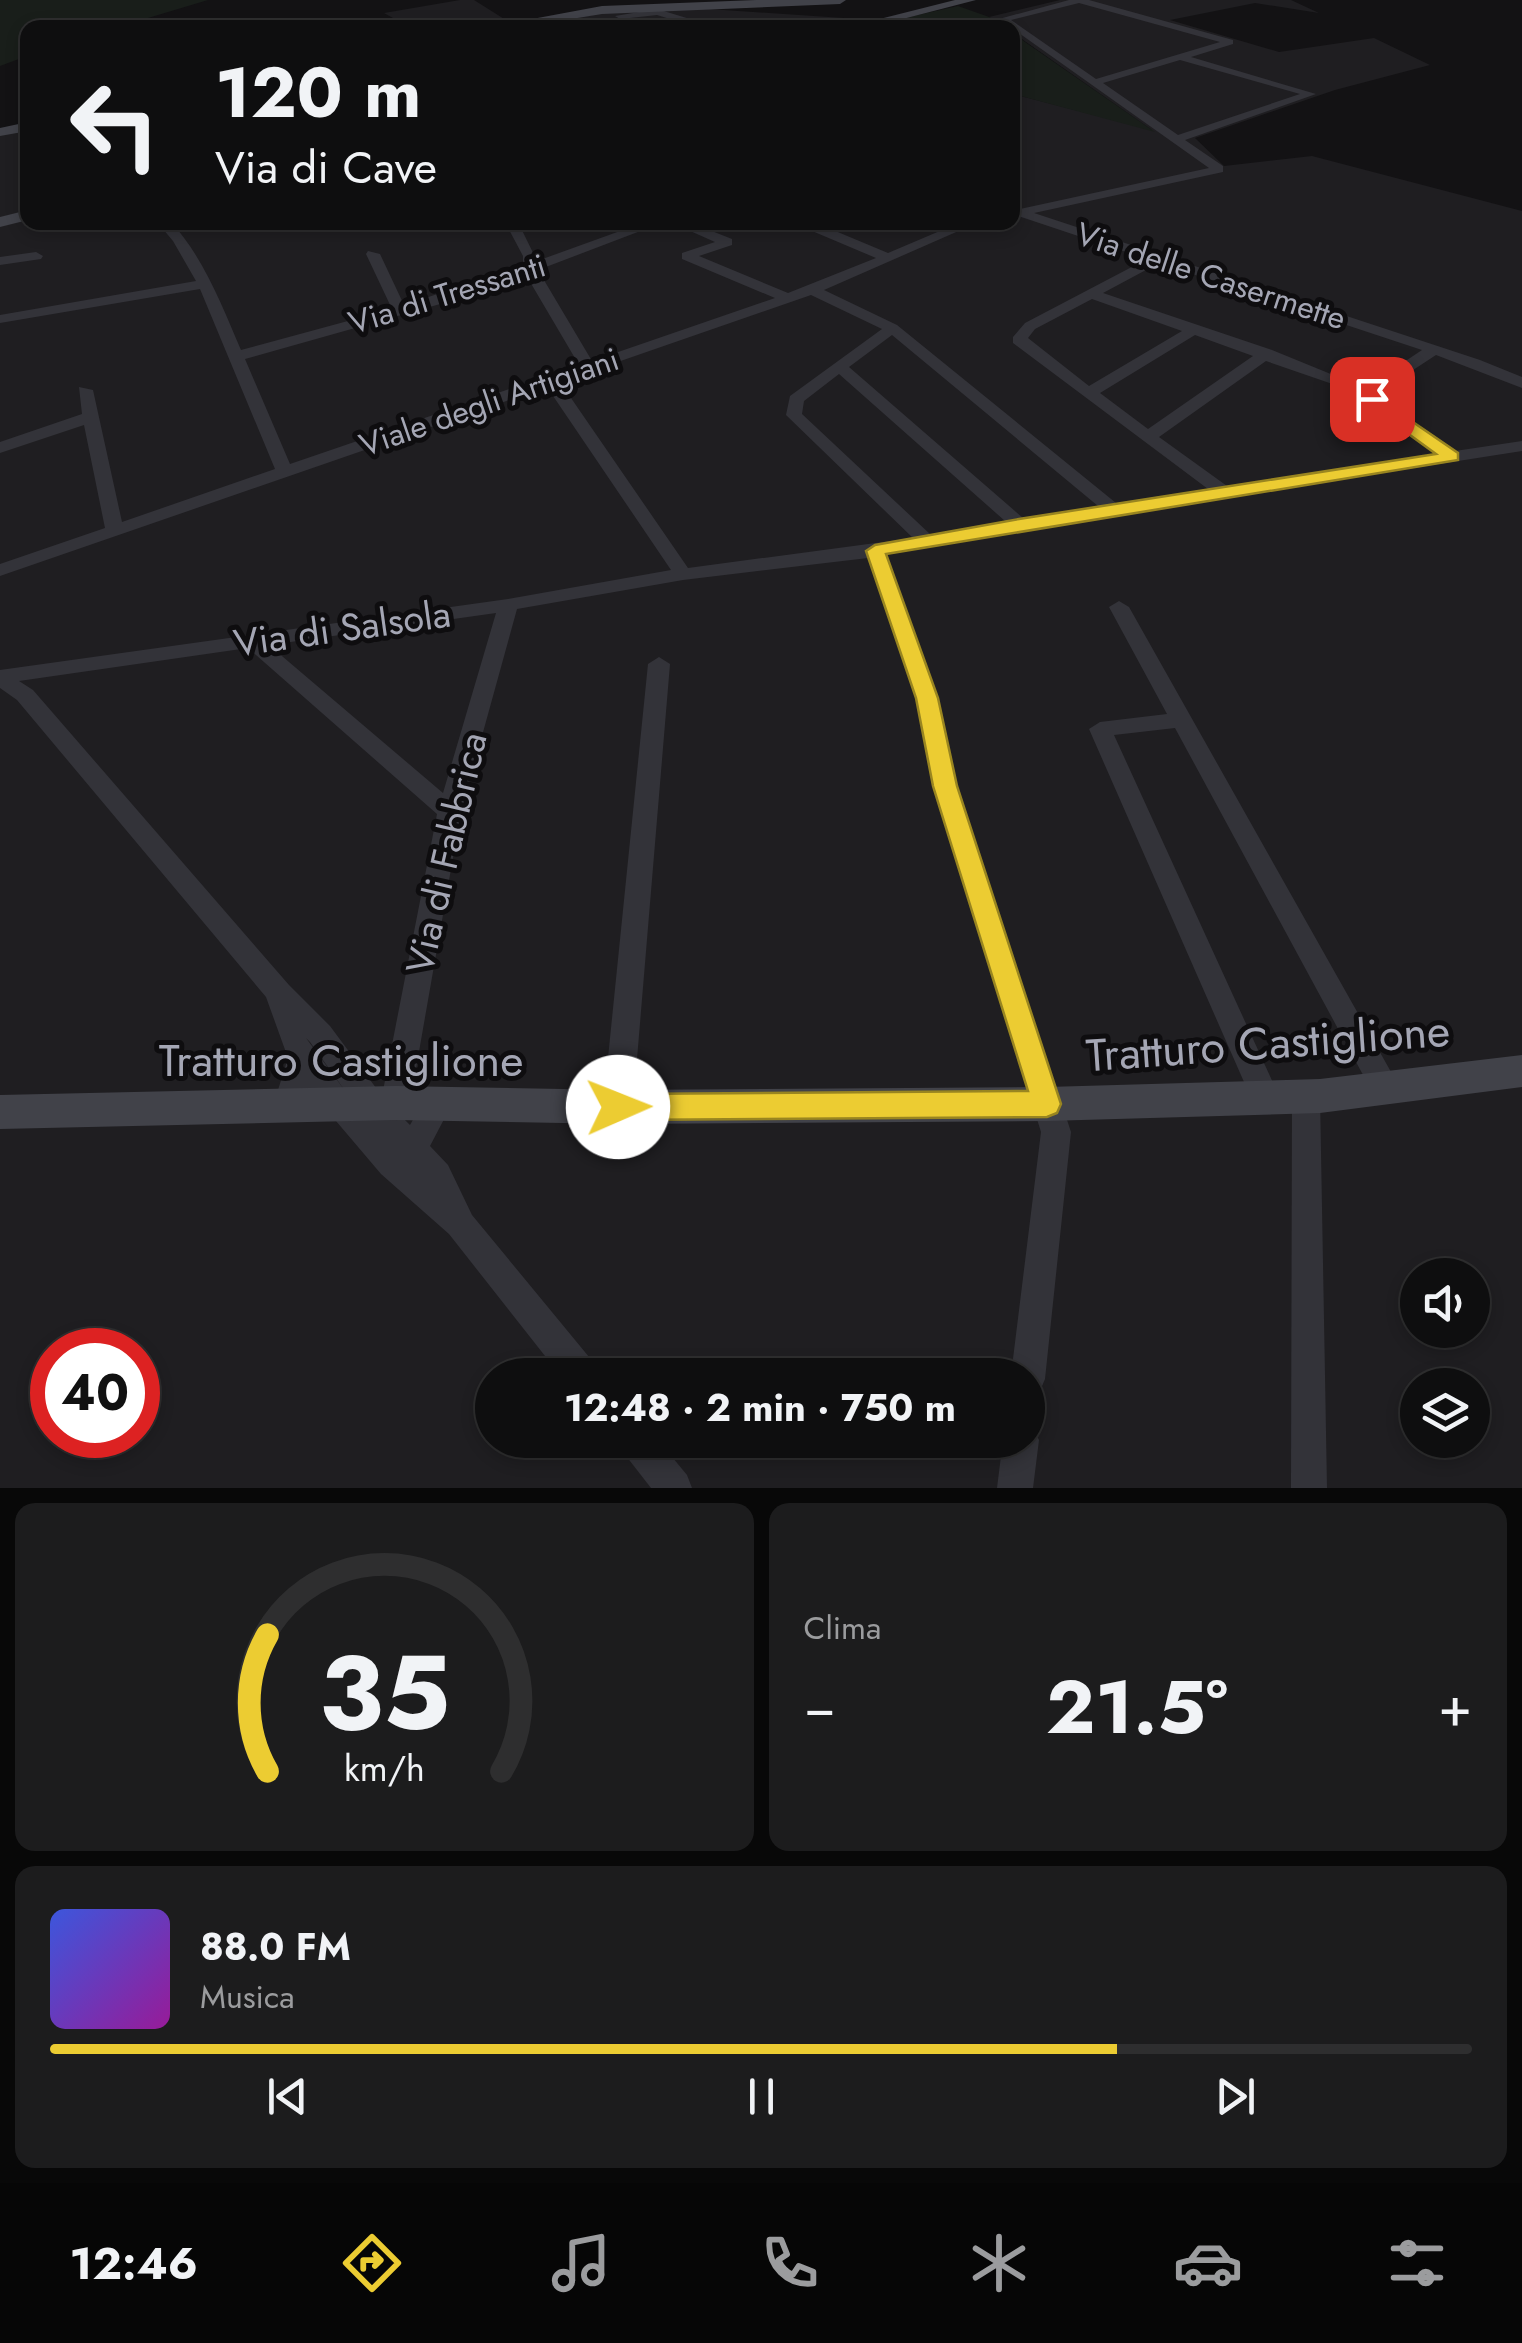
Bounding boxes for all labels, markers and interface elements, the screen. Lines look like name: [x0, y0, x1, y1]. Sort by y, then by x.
text: 120 m: [215, 42, 421, 143]
icon: left: [50, 60, 180, 190]
text: Via di Cave: [215, 135, 437, 200]
street label: Via delle Casermette: [1070, 211, 1352, 341]
street label: Via di Tressanti: [343, 242, 551, 346]
street label: Viale degli Artigiani: [353, 336, 625, 468]
pin: [1330, 357, 1415, 442]
icon: arrive: [1345, 372, 1400, 427]
street label: Via di Salsola: [230, 586, 454, 670]
street label: Via di Fabbrica: [391, 727, 501, 979]
street label: Tratturo Castiglione: [1084, 998, 1452, 1088]
street label: Tratturo Castiglione: [159, 1028, 523, 1093]
position arrow: [566, 1055, 670, 1159]
map controls: [1400, 1258, 1490, 1458]
button: sound: [1400, 1258, 1490, 1348]
speed limit sign: 40: [30, 1328, 160, 1458]
button: layers: [1400, 1368, 1490, 1458]
text: 12:48 · 2 min · 750 m: [564, 1380, 956, 1435]
text: Clima: [804, 1605, 881, 1651]
text: 35: [318, 1618, 450, 1768]
text: 21.5°: [1046, 1653, 1228, 1761]
text: −: [804, 1667, 836, 1747]
text: +: [1438, 1667, 1472, 1747]
text: km/h: [344, 1743, 425, 1794]
text: 88.0 FM: [200, 1919, 351, 1974]
text: Musica: [200, 1974, 295, 2020]
icon: previous: [260, 2069, 315, 2124]
icon: pause: [734, 2069, 789, 2124]
icon: next: [1208, 2069, 1263, 2124]
icon: directions: [337, 2228, 407, 2298]
icon: music: [546, 2228, 616, 2298]
icon: phone: [755, 2228, 825, 2298]
icon: climate: [964, 2228, 1034, 2298]
icon: car: [1173, 2228, 1243, 2298]
icon: filters: [1382, 2228, 1452, 2298]
text: 12:46: [70, 2231, 198, 2296]

